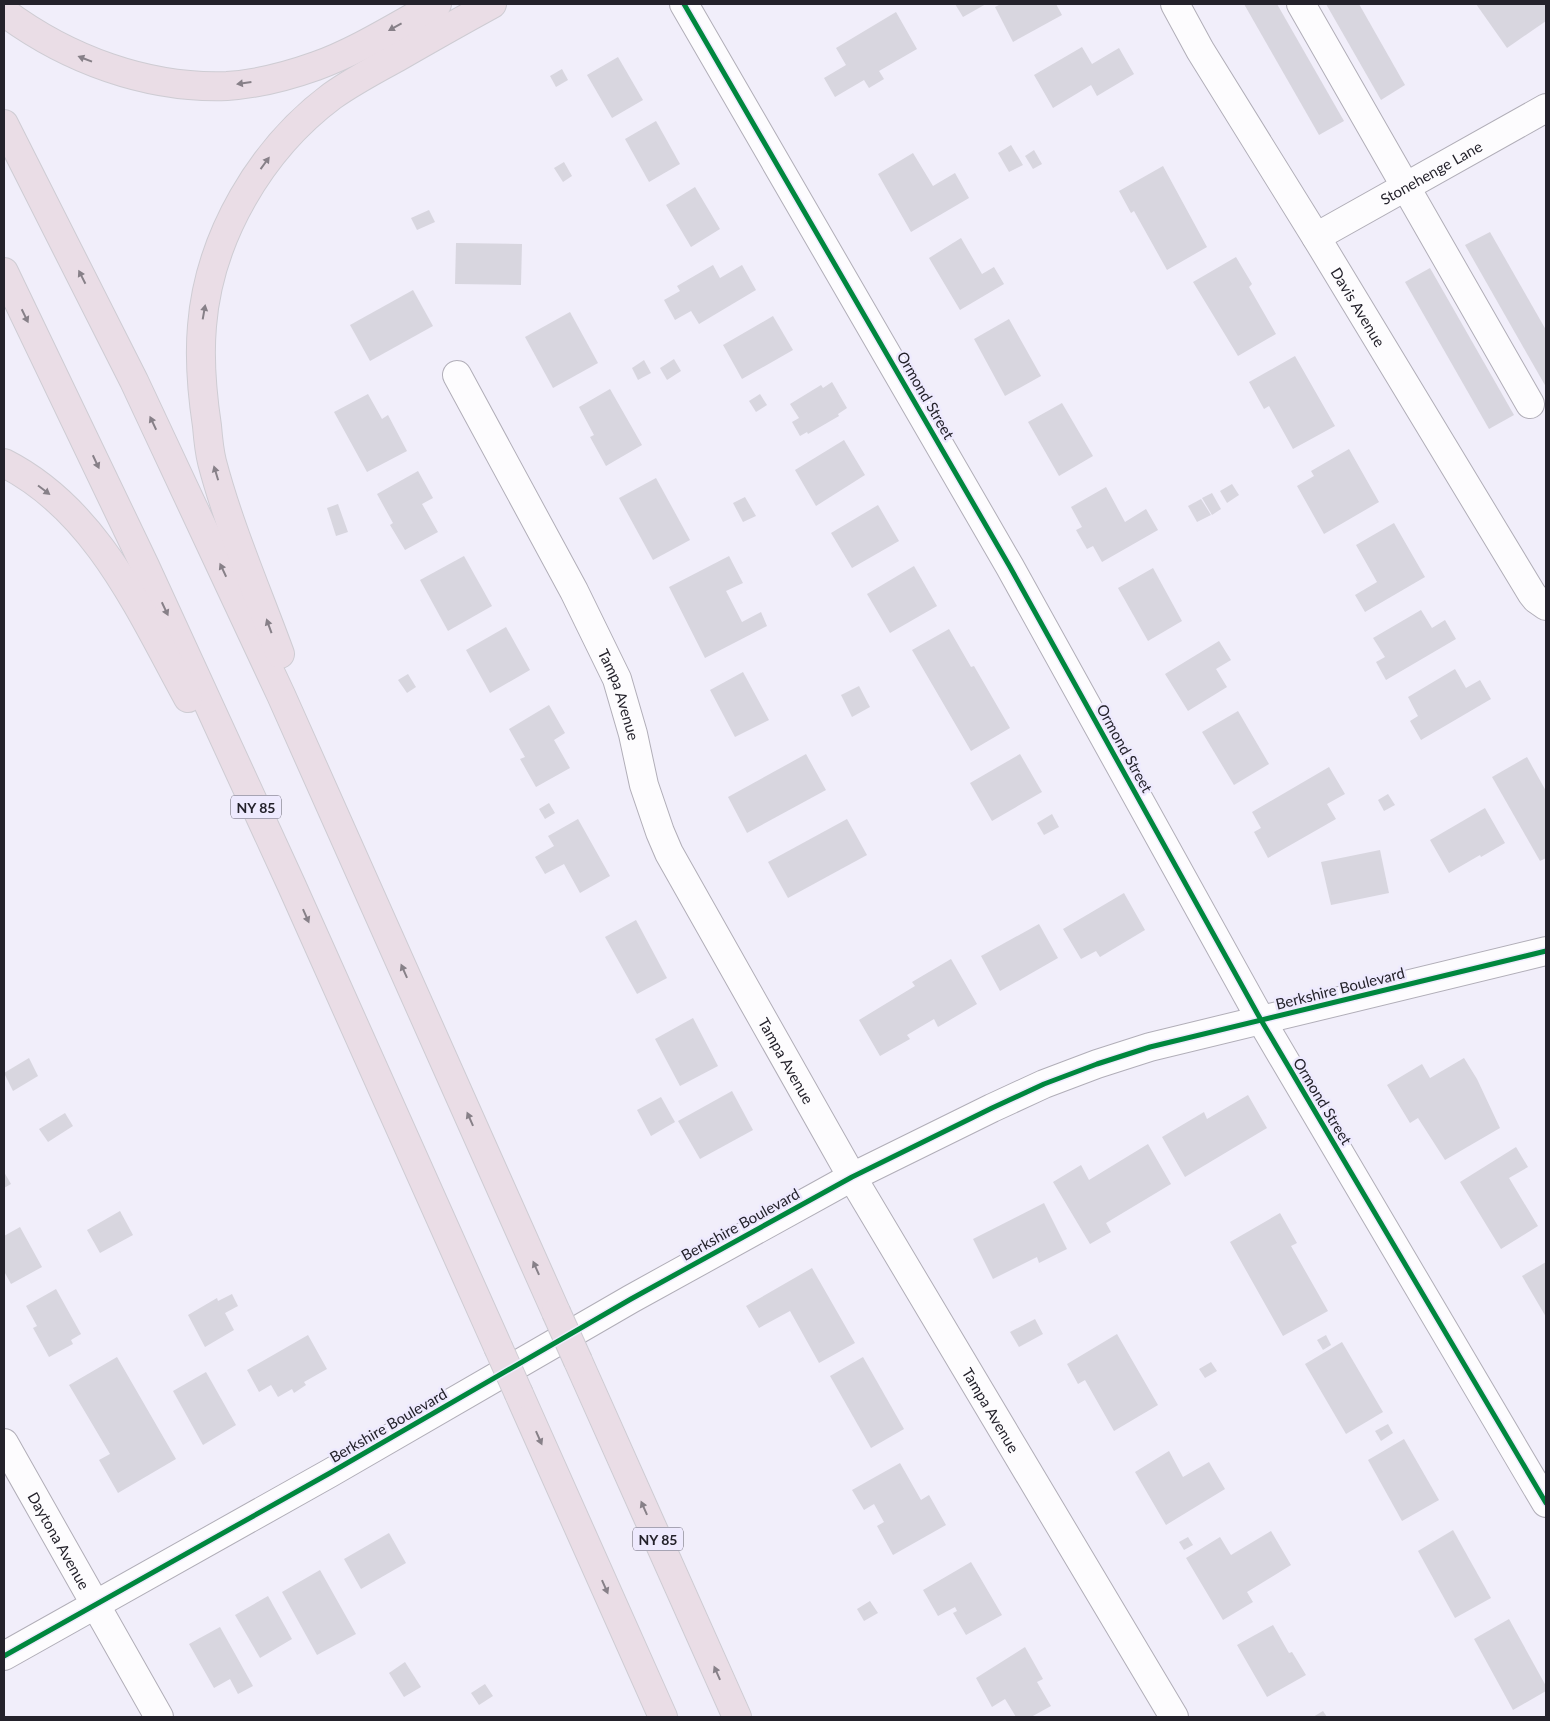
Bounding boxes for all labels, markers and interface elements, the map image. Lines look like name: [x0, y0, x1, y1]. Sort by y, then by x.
one-way arrow: [388, 23, 401, 32]
one-way arrow: [78, 54, 92, 62]
one-way arrow: [235, 79, 251, 87]
street label: Stonehenge Lane: [1377, 137, 1485, 208]
one-way arrow: [260, 156, 270, 170]
street label: Davis Avenue: [1327, 264, 1389, 350]
one-way arrow: [78, 270, 86, 284]
one-way arrow: [201, 304, 209, 320]
one-way arrow: [21, 308, 29, 323]
street label: Ormond Street: [894, 348, 959, 443]
one-way arrow: [149, 416, 157, 430]
one-way arrow: [92, 455, 100, 469]
one-way arrow: [211, 465, 219, 480]
one-way arrow: [37, 485, 51, 495]
one-way arrow: [218, 563, 226, 577]
one-way arrow: [162, 602, 170, 616]
one-way arrow: [265, 619, 272, 634]
street label: Tampa Avenue: [595, 646, 643, 742]
street label: Ormond Street: [1093, 701, 1157, 796]
road number: NY 85: [231, 796, 281, 819]
one-way arrow: [302, 909, 310, 923]
street label: Berkshire Boulevard: [1274, 963, 1406, 1013]
one-way arrow: [400, 964, 408, 978]
street label: Tampa Avenue: [755, 1014, 818, 1107]
street label: Ormond Street: [1290, 1054, 1356, 1148]
one-way arrow: [466, 1112, 474, 1126]
street label: Berkshire Boulevard: [678, 1184, 802, 1264]
one-way arrow: [532, 1261, 540, 1275]
street label: Tampa Avenue: [959, 1364, 1023, 1456]
street label: Berkshire Boulevard: [326, 1384, 450, 1466]
one-way arrow: [535, 1431, 543, 1445]
street label: Daytona Avenue: [24, 1489, 94, 1592]
one-way arrow: [639, 1501, 647, 1515]
road number: NY 85: [633, 1528, 683, 1550]
one-way arrow: [601, 1580, 609, 1594]
one-way arrow: [713, 1666, 721, 1680]

